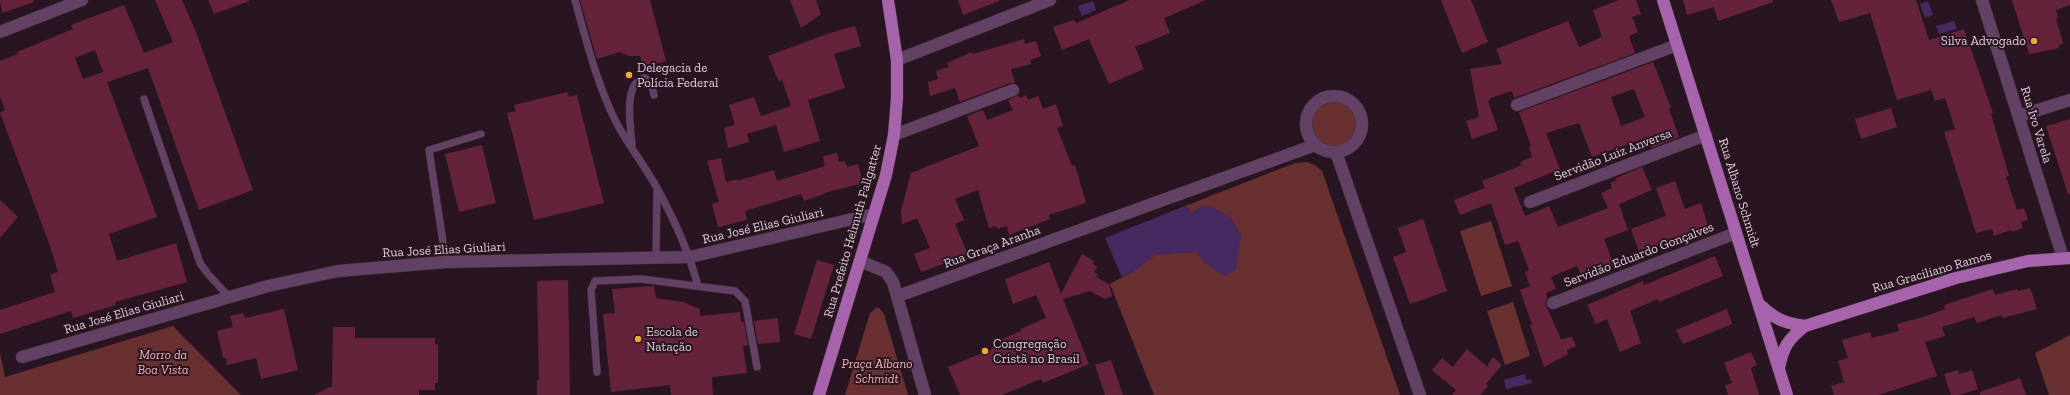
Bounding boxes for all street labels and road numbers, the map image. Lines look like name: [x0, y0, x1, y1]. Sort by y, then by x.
street label: Rua Ivo Varela: [2017, 85, 2055, 165]
street label: Servidão Luiz Anversa: [1552, 125, 1674, 185]
street label: Rua Albano Schmidt: [1715, 136, 1763, 250]
street label: Rua Prefeito Helmuth Fallgatter: [821, 143, 885, 319]
street label: Rua José Elias Giuliari: [701, 204, 825, 248]
street label: Servidão Eduardo Gonçalves: [1562, 219, 1716, 291]
street label: Rua Graça Aranha: [942, 222, 1042, 272]
street label: Rua José Elias Giuliari: [382, 239, 506, 261]
street label: Rua Graciliano Ramos: [1871, 248, 1993, 296]
street label: Rua José Elias Giuliari: [62, 288, 186, 338]

